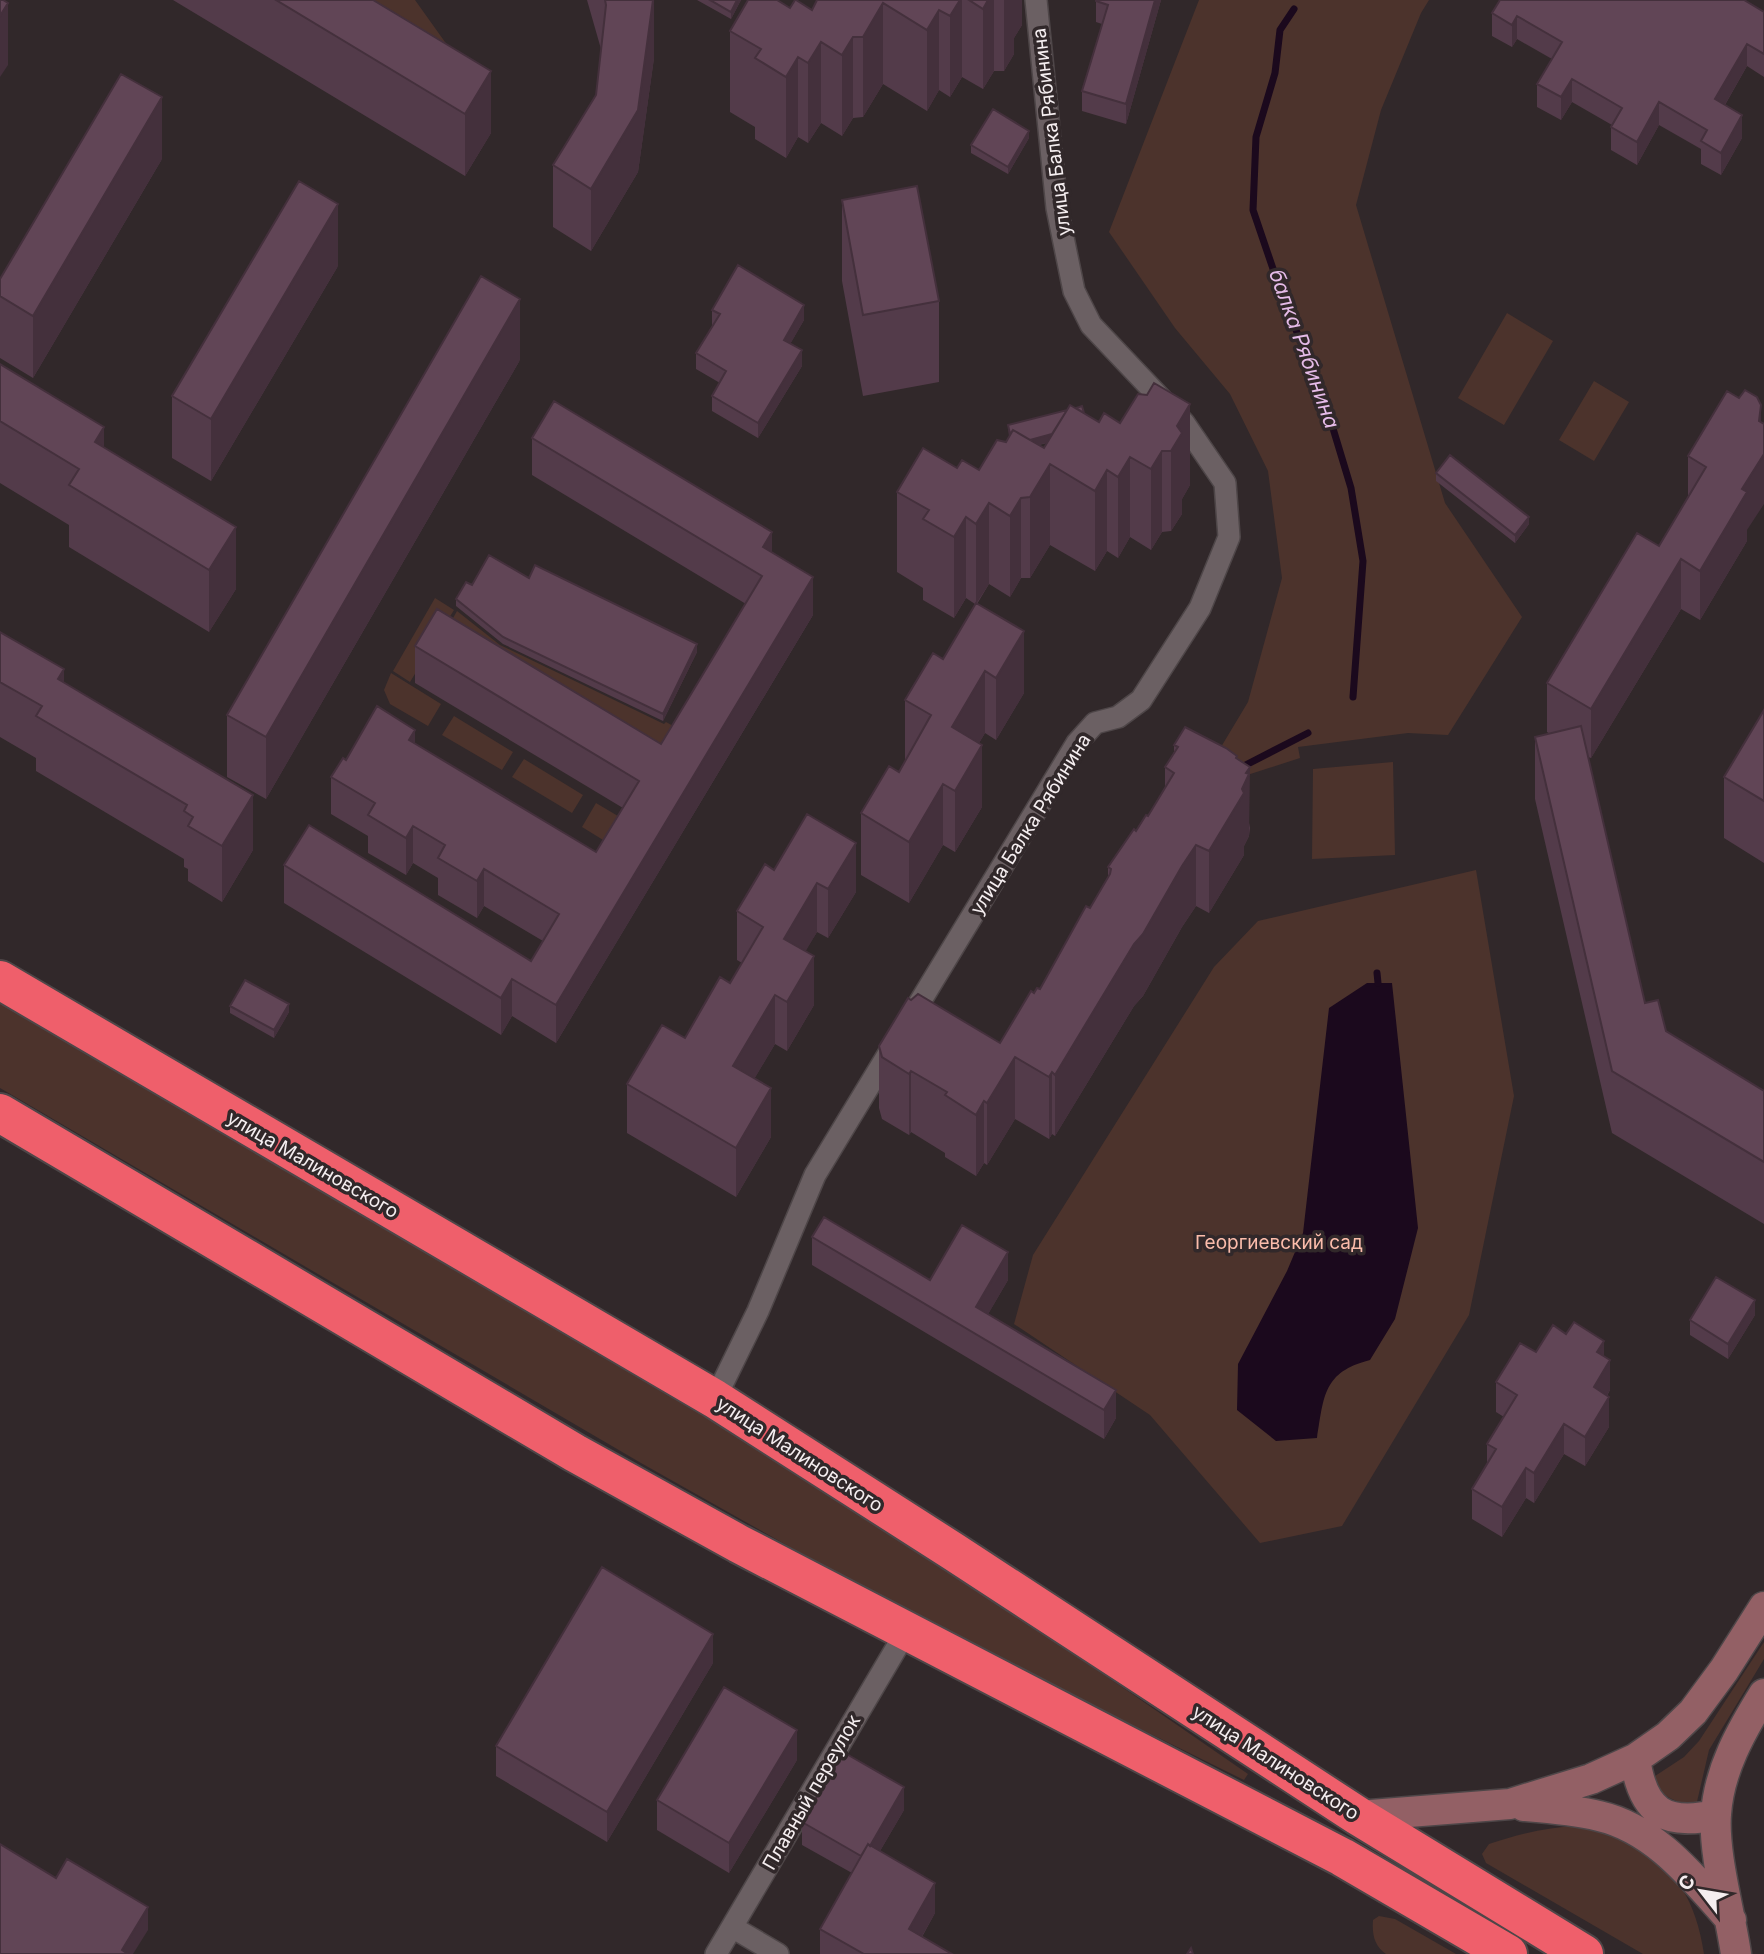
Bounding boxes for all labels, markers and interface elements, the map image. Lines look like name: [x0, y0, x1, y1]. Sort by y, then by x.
street label: улица Балка Рябинина: [1027, 27, 1076, 237]
water label: балка Рябинина: [1264, 266, 1345, 432]
street label: улица Балка Рябинина: [965, 730, 1096, 919]
street label: улица Малиновского: [223, 1106, 403, 1223]
park label: Георгиевский сад: [1195, 1231, 1363, 1254]
street label: улица Малиновского: [712, 1392, 887, 1517]
street label: улица Малиновского: [1188, 1700, 1363, 1825]
street label: Плавный переулок: [758, 1710, 866, 1874]
north arrow: [1666, 1856, 1736, 1926]
text: С: [1673, 1871, 1700, 1894]

